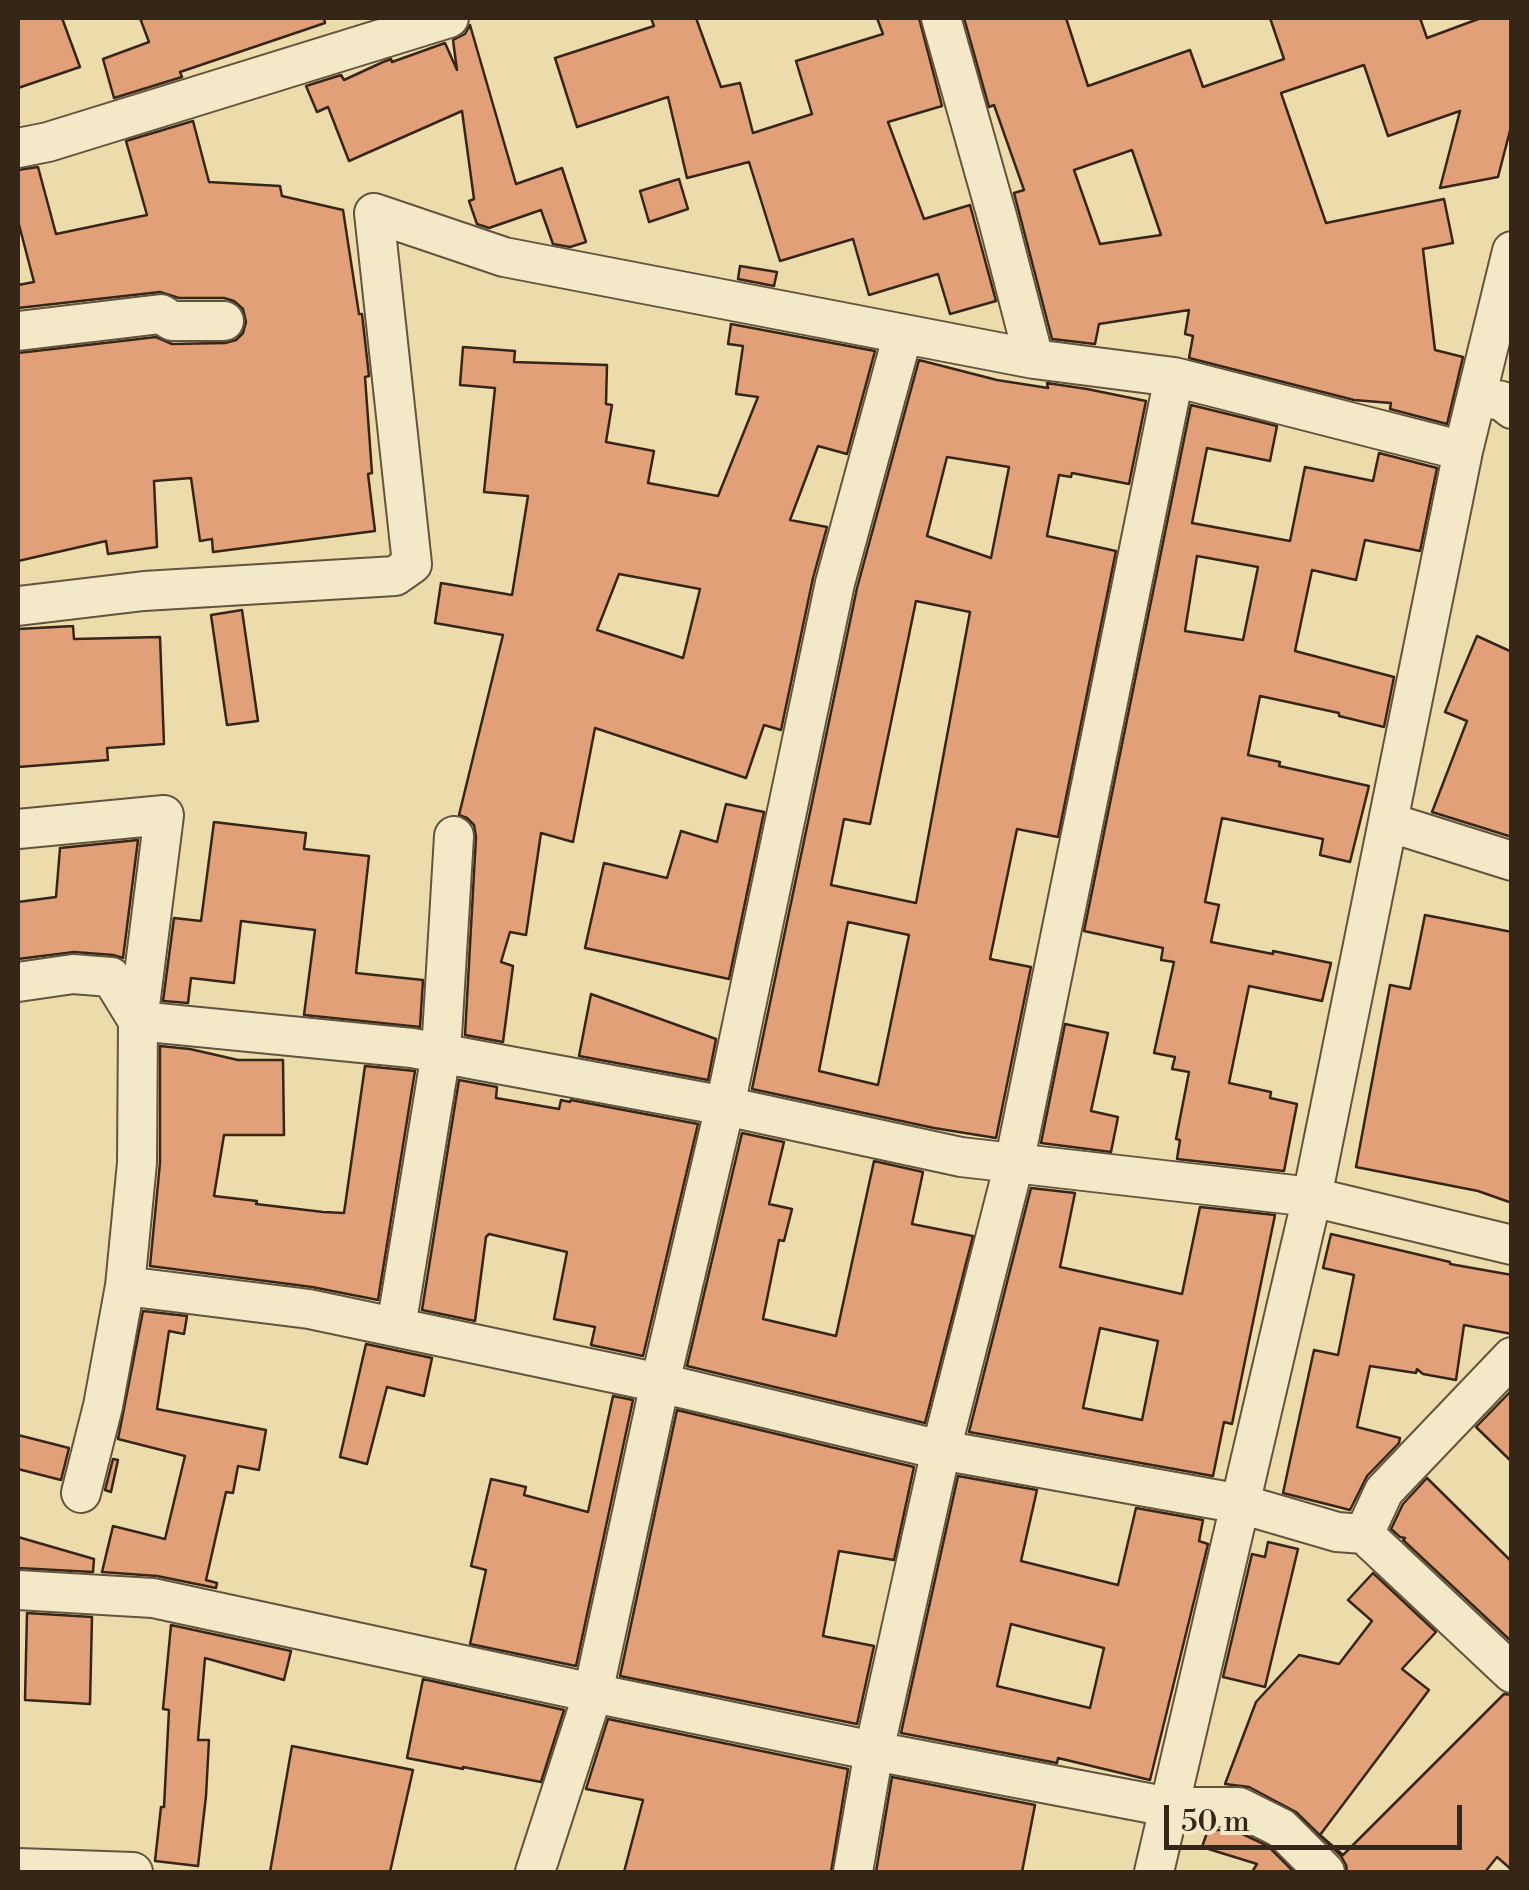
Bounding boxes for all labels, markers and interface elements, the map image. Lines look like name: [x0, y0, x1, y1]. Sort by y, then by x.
scale bar: [1169, 1785, 1466, 1847]
text: 50 m: [1181, 1803, 1250, 1841]

